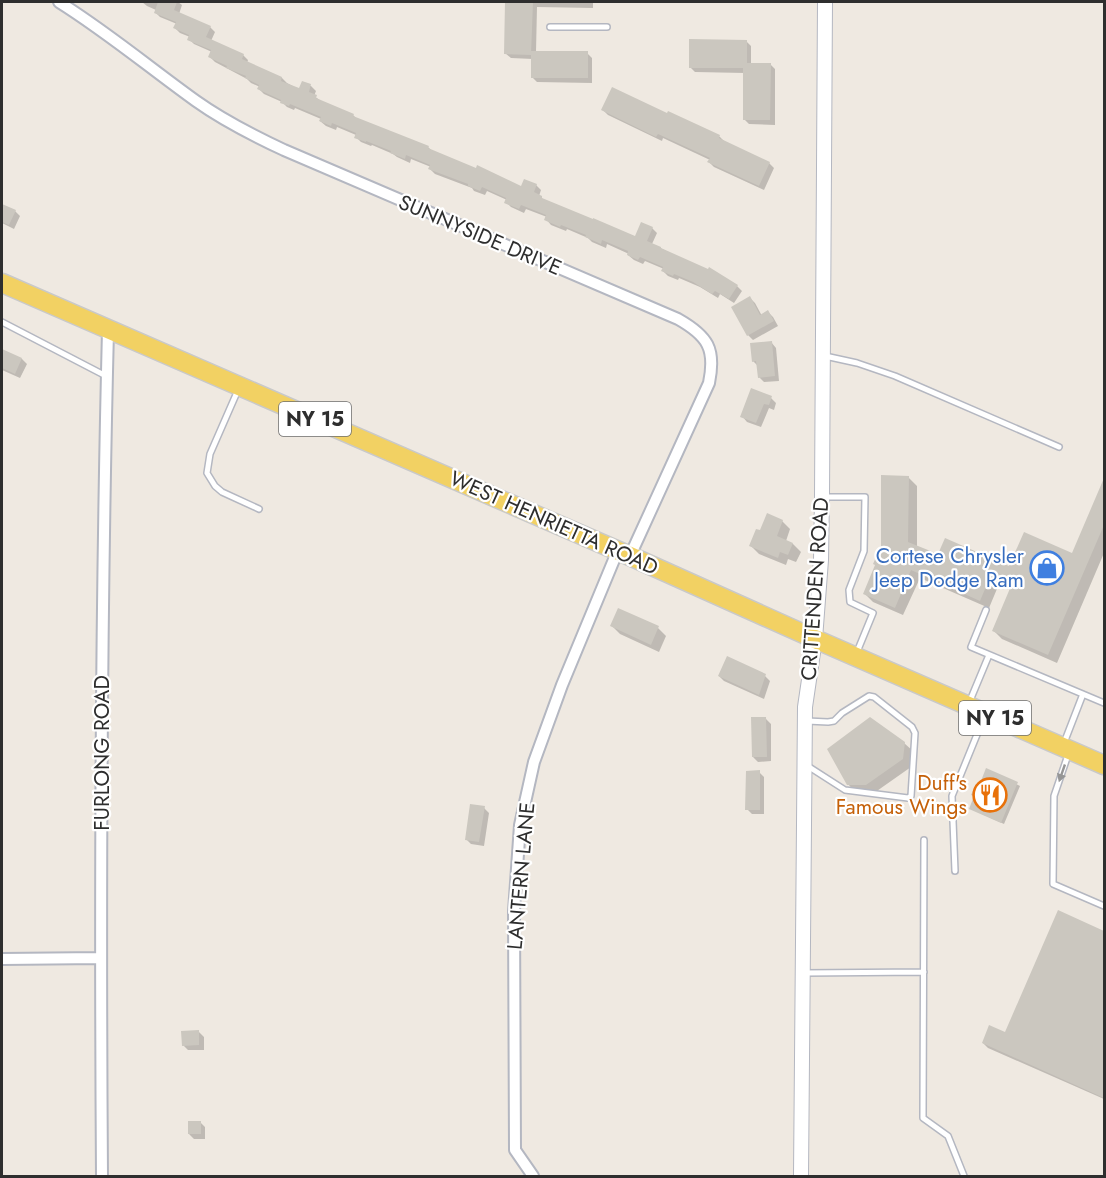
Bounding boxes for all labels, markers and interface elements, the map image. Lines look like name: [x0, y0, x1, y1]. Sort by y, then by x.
street label: SUNNYSIDE DRIVE: [394, 187, 566, 283]
road number: NY 15: [279, 402, 351, 436]
street label: WEST HENRIETTA ROAD: [445, 463, 663, 583]
street label: CRITTENDEN ROAD: [794, 496, 836, 682]
place label: Cortese Chrysler Jeep Dodge Ram: [871, 541, 1025, 595]
shop icon: Cortese Chrysler Jeep Dodge Ram: [1029, 550, 1065, 586]
street label: FURLONG ROAD: [87, 675, 117, 831]
road number: NY 15: [959, 701, 1031, 735]
one-way arrow: [1056, 764, 1066, 782]
place label: Duff's Famous Wings: [836, 768, 967, 822]
restaurant icon: Duff's Famous Wings: [972, 777, 1008, 813]
street label: LANTERN LANE: [500, 801, 542, 951]

